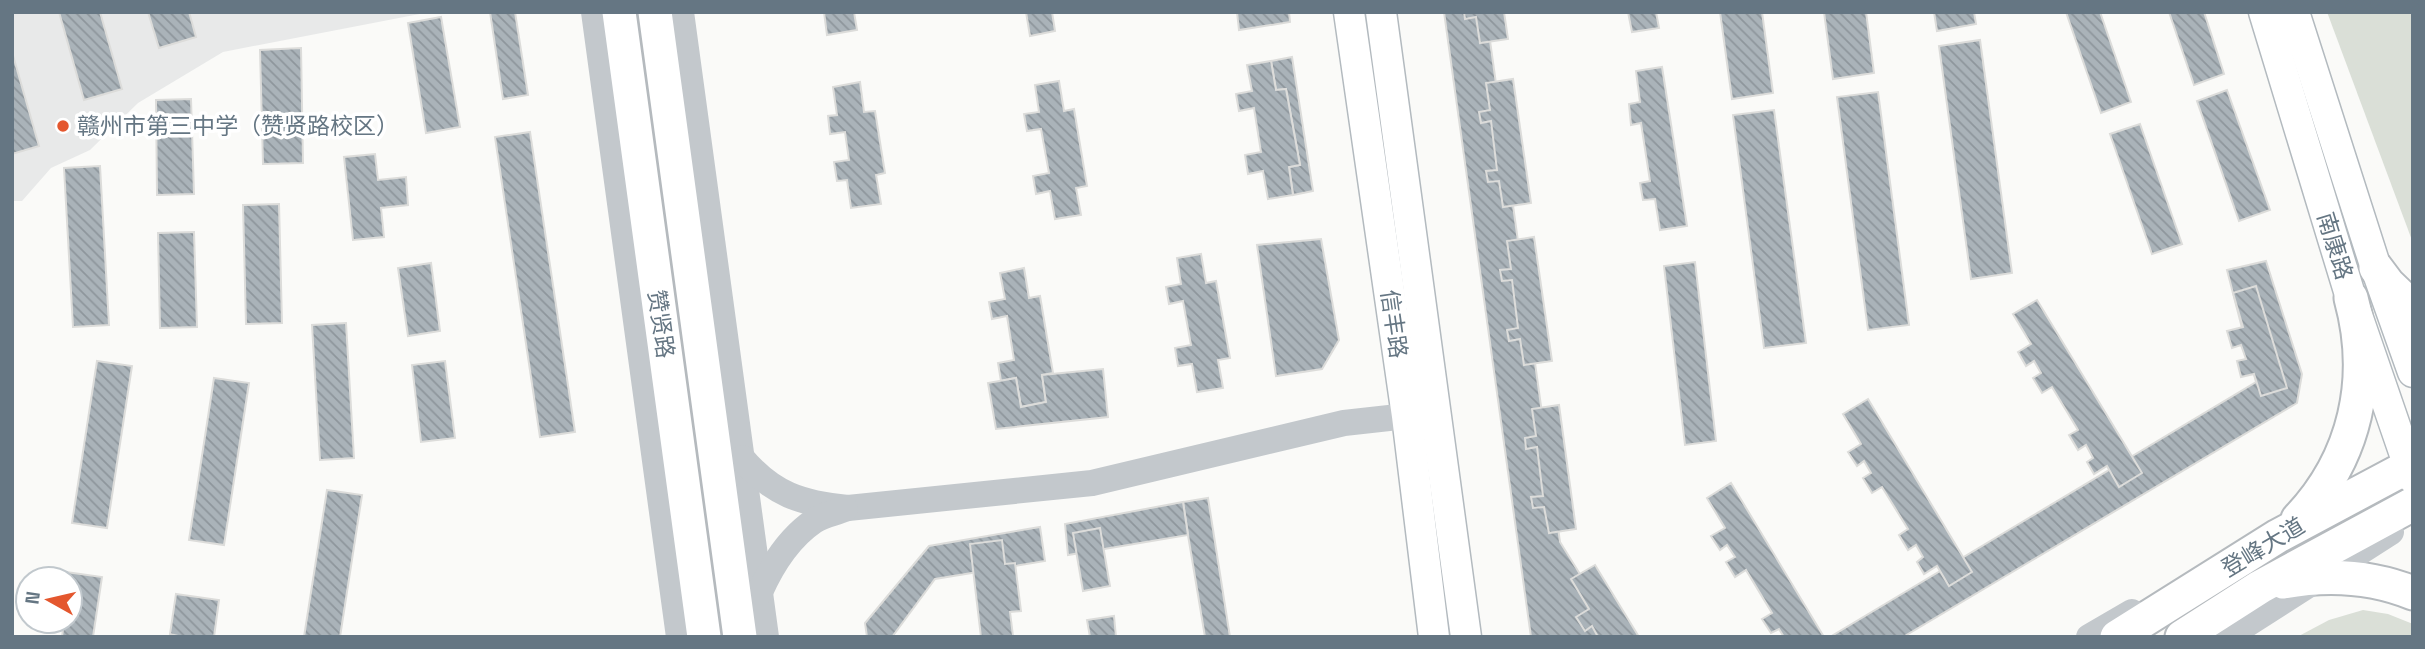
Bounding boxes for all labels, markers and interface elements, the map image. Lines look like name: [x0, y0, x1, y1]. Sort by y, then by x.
place label: 赣州市第三中学（赞贤路校区）: [77, 111, 399, 141]
marker: 赣州市第三中学（赞贤路校区）: [55, 118, 71, 134]
street label: 南康路: [2311, 209, 2359, 283]
street label: 赞贤路: [641, 288, 681, 360]
street label: 信丰路: [1374, 288, 1414, 360]
street label: 登峰大道: [2216, 510, 2310, 584]
north arrow: [14, 565, 84, 635]
text: N: [19, 590, 46, 606]

